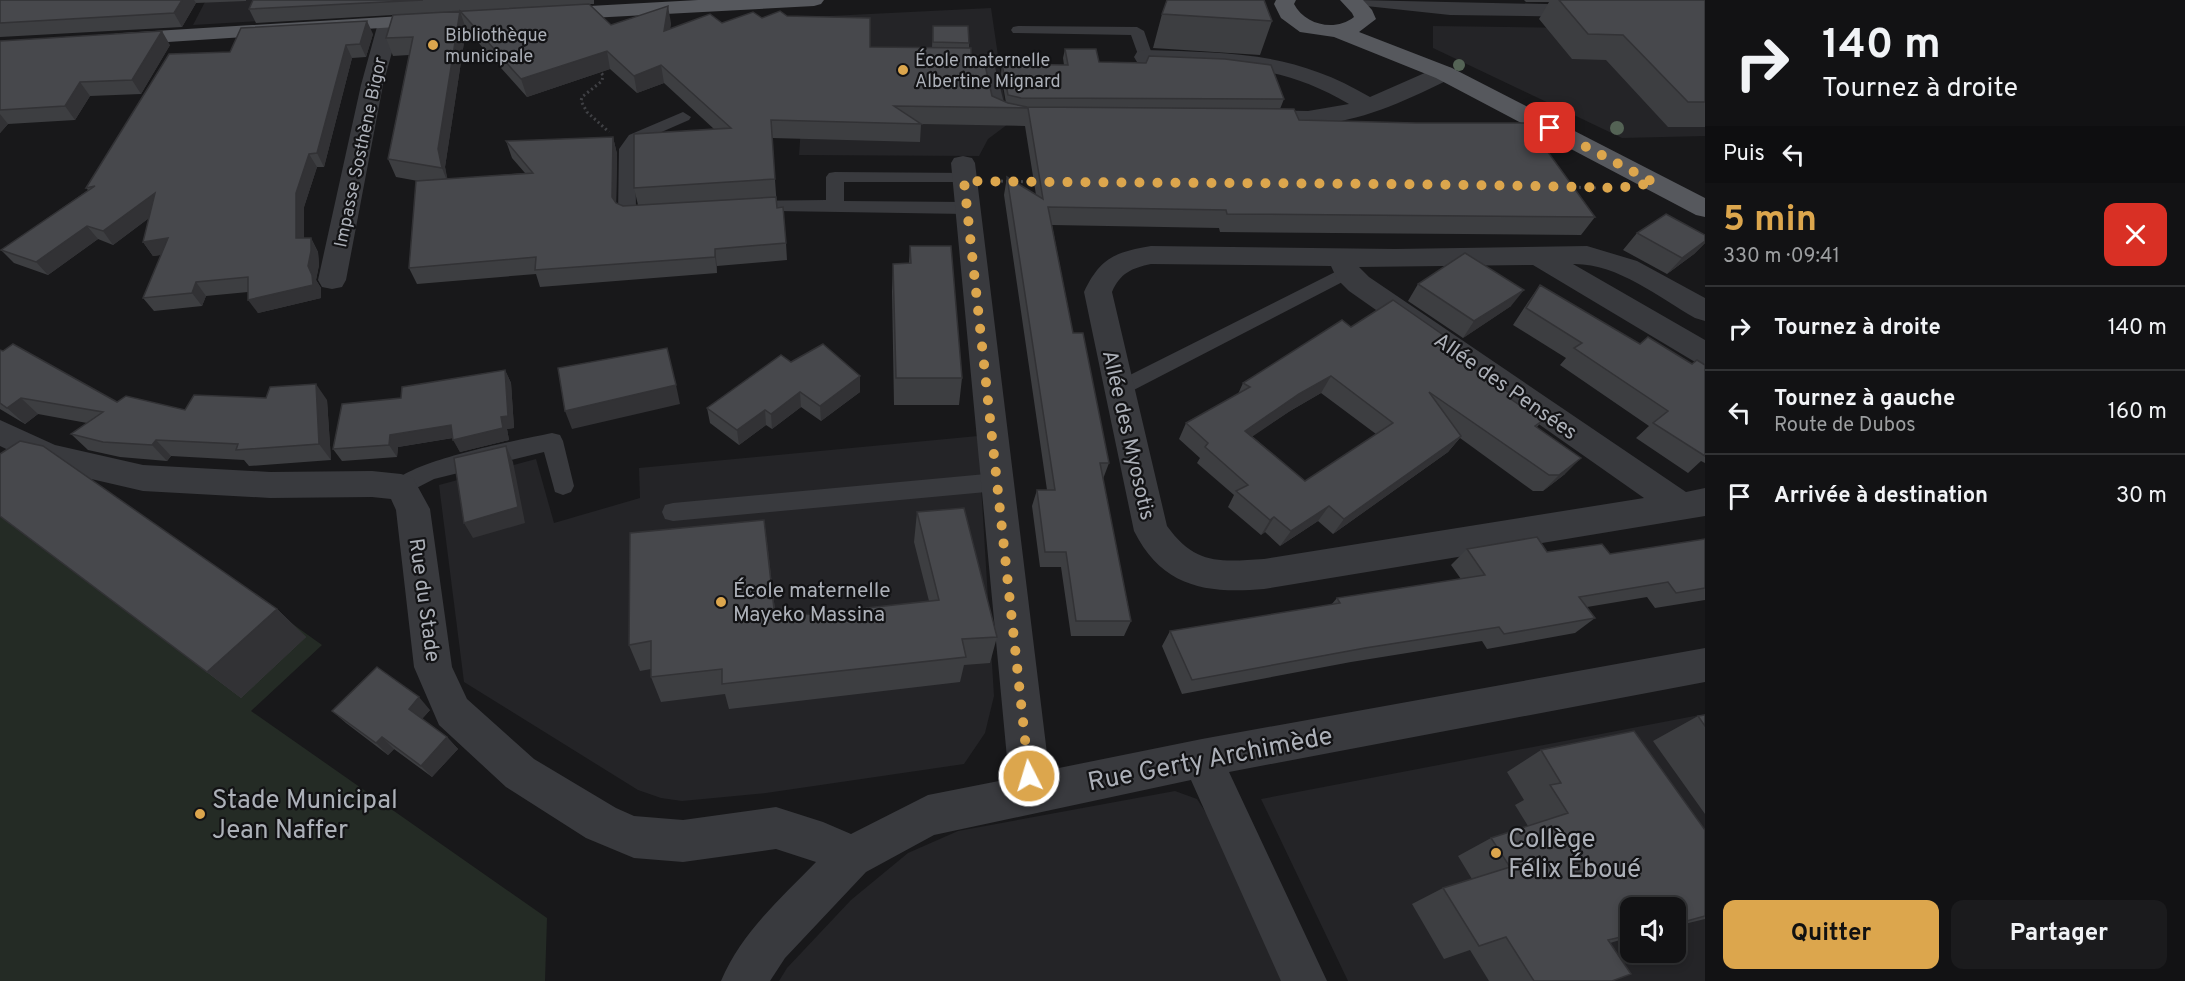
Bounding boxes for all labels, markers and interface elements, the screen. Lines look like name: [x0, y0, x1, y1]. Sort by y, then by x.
text: 140 m: [1822, 20, 1941, 73]
icon: right: [1723, 24, 1801, 102]
place label: Bibliothèque municipale: [445, 25, 547, 69]
marker: Bibliothèque municipale: [426, 38, 440, 52]
place label: École maternelle Albertine Mignard: [915, 48, 1061, 94]
street label: Impasse Sosthène Bigor: [330, 55, 393, 250]
marker: École maternelle Albertine Mignard: [896, 63, 910, 77]
text: Tournez à droite: [1822, 72, 2018, 106]
pin: [1524, 102, 1575, 153]
icon: arrive: [1533, 111, 1566, 144]
icon: left: [1777, 138, 1810, 171]
text: Puis: [1723, 141, 1765, 168]
text: 5 min: [1723, 198, 1817, 244]
button: close: [2104, 203, 2167, 266]
text: 330 m · 09:41: [1723, 244, 1840, 270]
icon: right: [1723, 312, 1756, 345]
text: Tournez à droite: [1774, 315, 1941, 342]
text: 140 m: [2108, 315, 2167, 342]
street label: Allée des Pensées: [1428, 328, 1582, 447]
street label: Allée des Myosotis: [1095, 348, 1160, 523]
text: Tournez à gauche: [1774, 386, 1955, 413]
icon: left: [1723, 396, 1756, 429]
text: 160 m: [2108, 399, 2167, 426]
text: Route de Dubos: [1774, 413, 1916, 439]
icon: arrive: [1723, 480, 1756, 513]
text: Arrivée à destination: [1774, 483, 1988, 510]
text: 30 m: [2116, 483, 2167, 510]
street label: Rue du Stade: [401, 537, 446, 664]
place label: École maternelle Mayeko Massina: [733, 577, 891, 629]
marker: École maternelle Mayeko Massina: [714, 595, 728, 609]
street label: Rue Gerty Archimède: [1085, 721, 1336, 800]
position arrow: [997, 744, 1061, 808]
place label: Stade Municipal Jean Naffer: [212, 785, 398, 848]
marker: Stade Municipal Jean Naffer: [193, 807, 207, 821]
place label: Collège Félix Éboué: [1508, 824, 1641, 887]
marker: Collège Félix Éboué: [1489, 846, 1503, 860]
map controls: [1620, 897, 1686, 963]
button: sound: [1620, 897, 1686, 963]
button: Quitter: [1723, 900, 1939, 969]
button: Partager: [1951, 900, 2167, 969]

